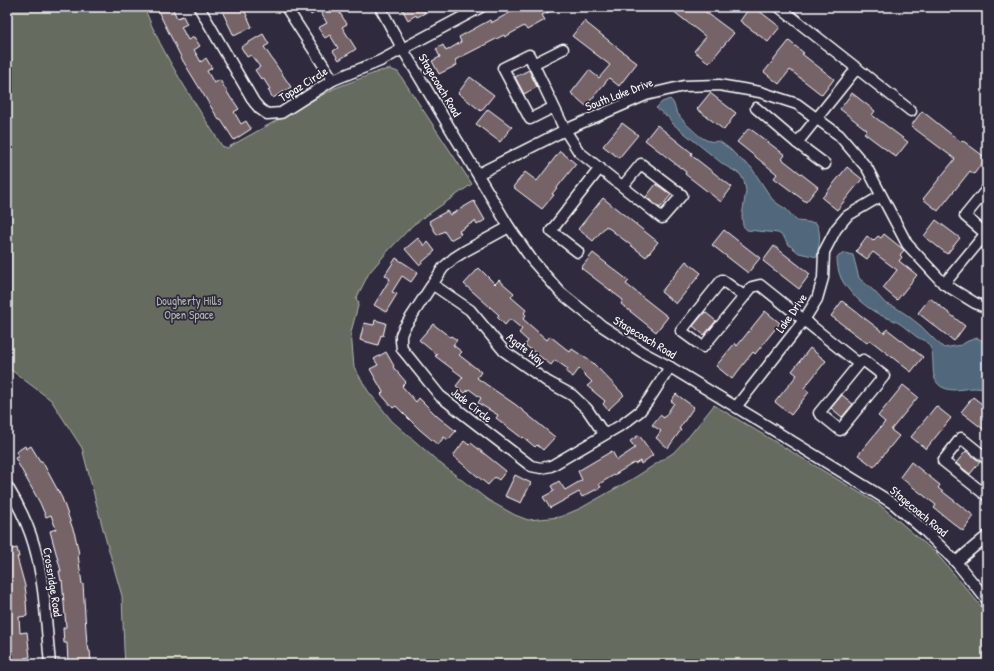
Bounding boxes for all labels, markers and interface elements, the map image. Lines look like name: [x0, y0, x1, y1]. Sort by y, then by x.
street label: Stagecoach Road: [414, 50, 466, 120]
street label: Topaz Circle: [275, 62, 331, 106]
street label: South Lake Drive: [583, 73, 656, 115]
street label: Lake Drive: [771, 290, 811, 336]
park label: Dougherty Hills Open Space: [156, 292, 222, 323]
street label: Stagecoach Road: [610, 311, 680, 363]
street label: Agate Way: [503, 329, 549, 369]
street label: Jade Circle: [448, 384, 496, 427]
street label: Stagecoach Road: [886, 482, 952, 540]
street label: Crossridge Road: [39, 546, 67, 618]

